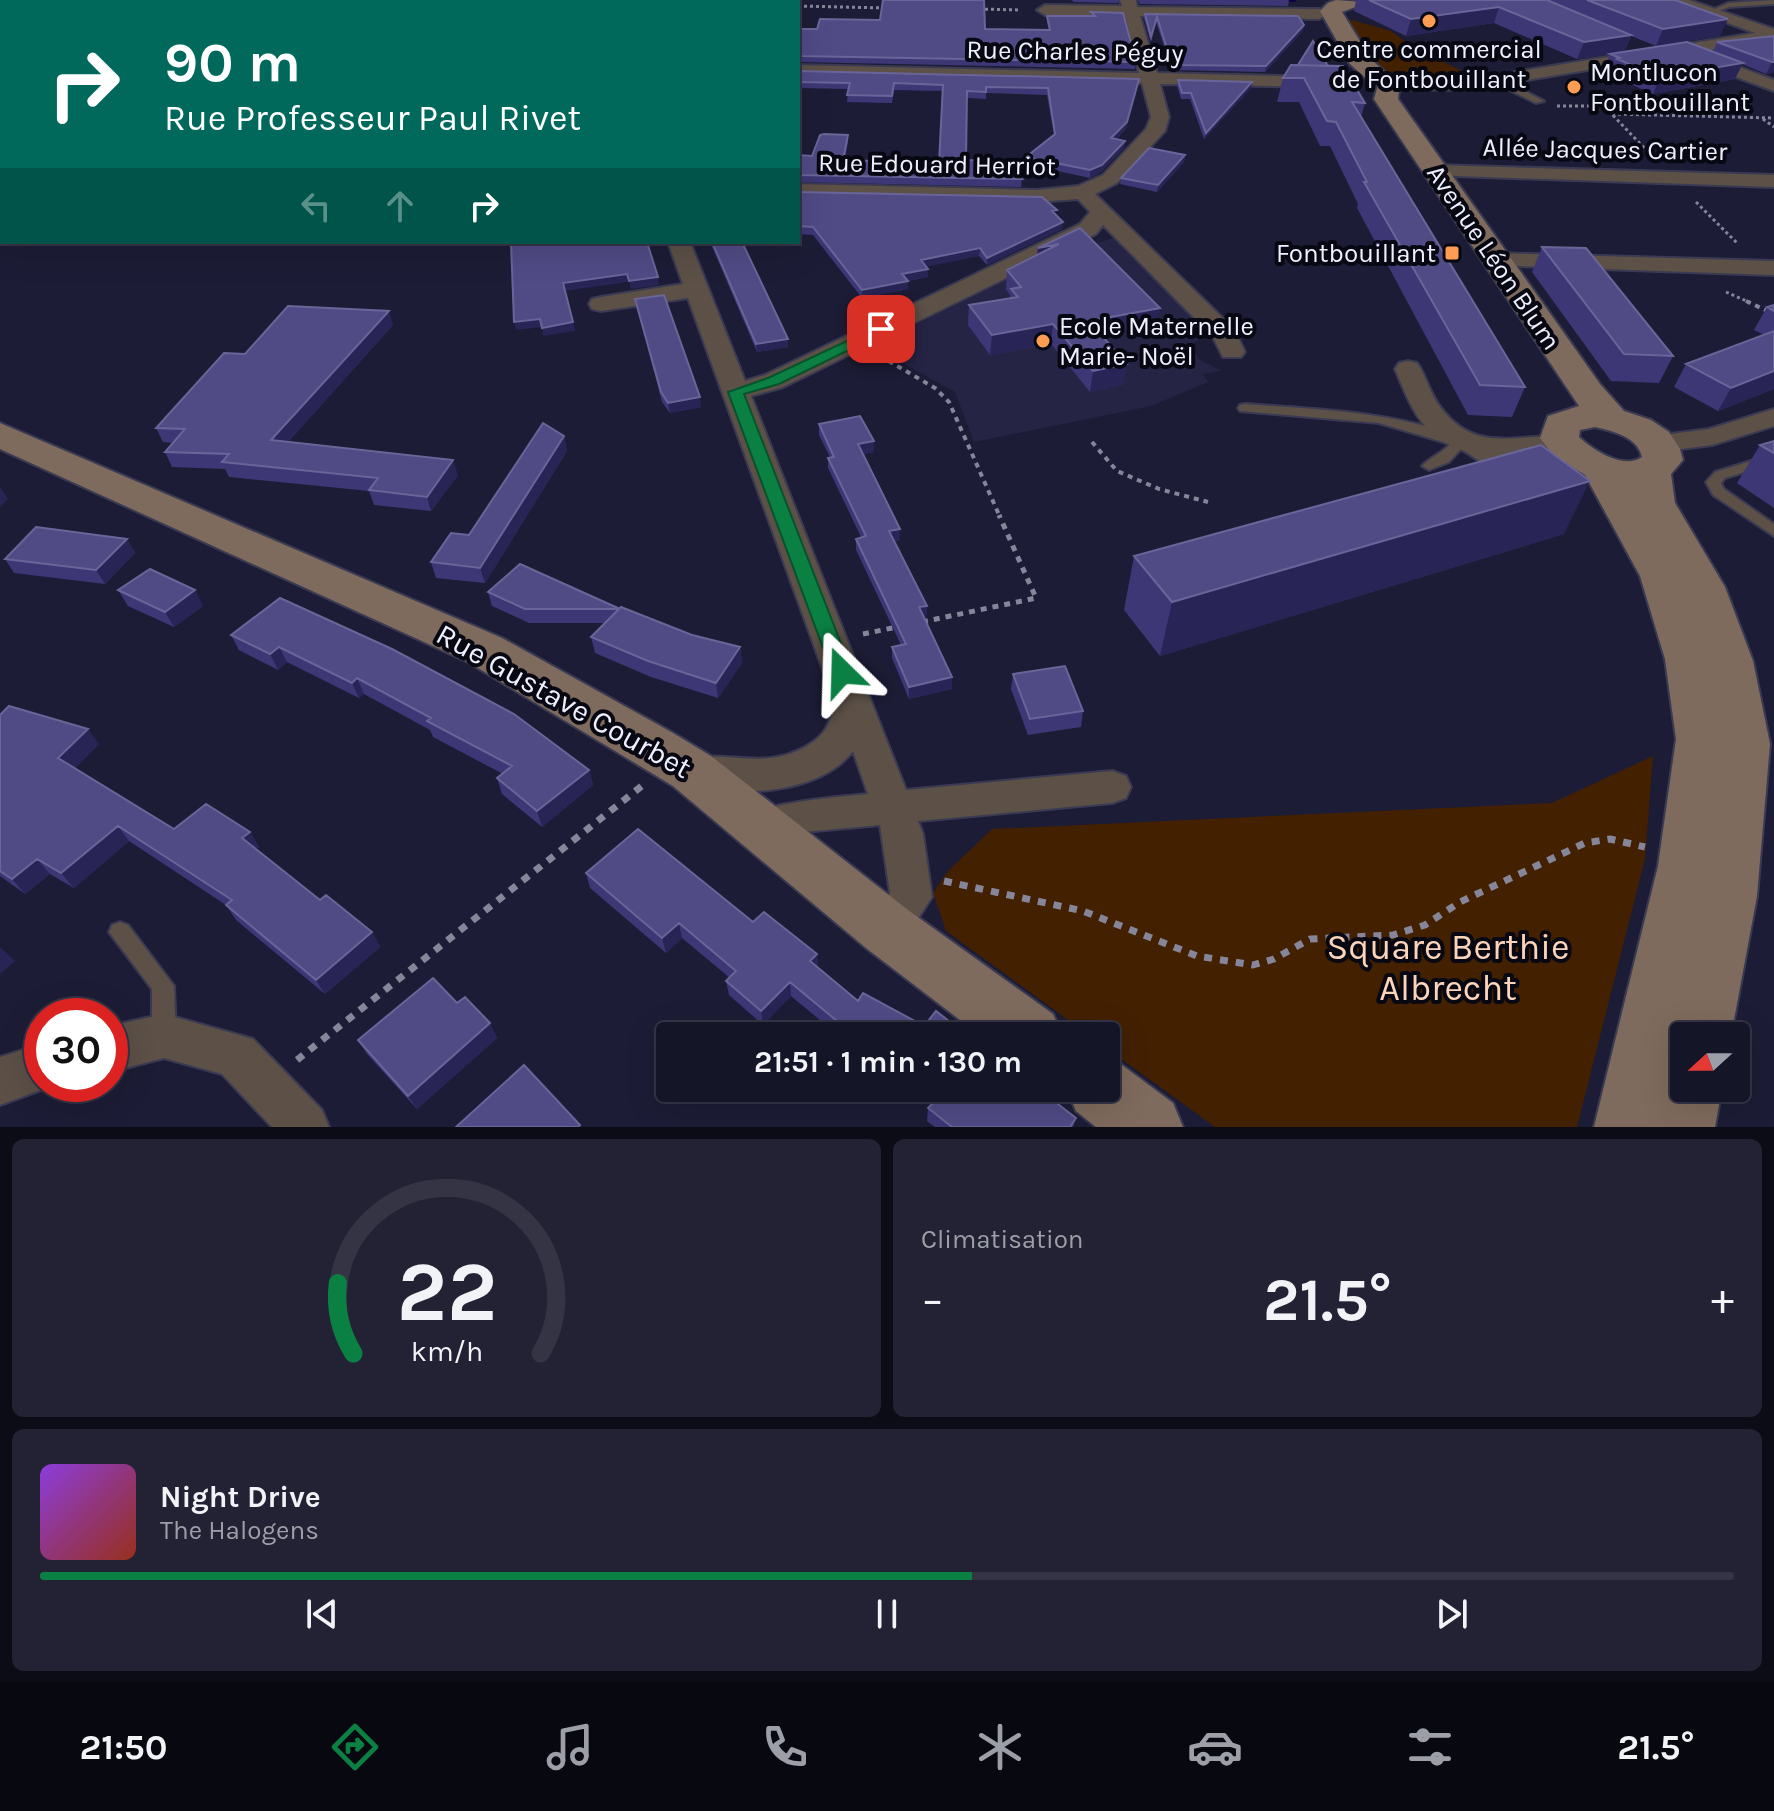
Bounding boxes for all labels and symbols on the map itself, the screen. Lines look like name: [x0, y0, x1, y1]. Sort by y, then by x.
marker: Centre commercial de Fontbouillant: [1420, 12, 1438, 30]
street label: Rue Charles Péguy: [966, 34, 1184, 69]
place label: Centre commercial de Fontbouillant: [1316, 34, 1542, 95]
place label: Montlucon Fontbouillant: [1590, 57, 1750, 118]
marker: Montlucon Fontbouillant: [1565, 78, 1583, 96]
street label: Allée Jacques Cartier: [1482, 132, 1728, 167]
street label: Rue Edouard Herriot: [818, 147, 1056, 182]
street label: Avenue Léon Blum: [1420, 159, 1567, 356]
place label: Fontbouillant: [1276, 238, 1436, 269]
marker: Fontbouillant: [1443, 244, 1461, 262]
pin: [847, 295, 915, 363]
place label: Ecole Maternelle Marie- Noël: [1059, 311, 1254, 372]
marker: Ecole Maternelle Marie- Noël: [1034, 332, 1052, 350]
street label: Rue Gustave Courbet: [430, 616, 698, 786]
position arrow: [800, 630, 884, 714]
park label: Square Berthie Albrecht: [1327, 926, 1569, 1009]
speed limit sign: 30: [24, 998, 128, 1102]
north arrow: [1670, 1022, 1750, 1102]

